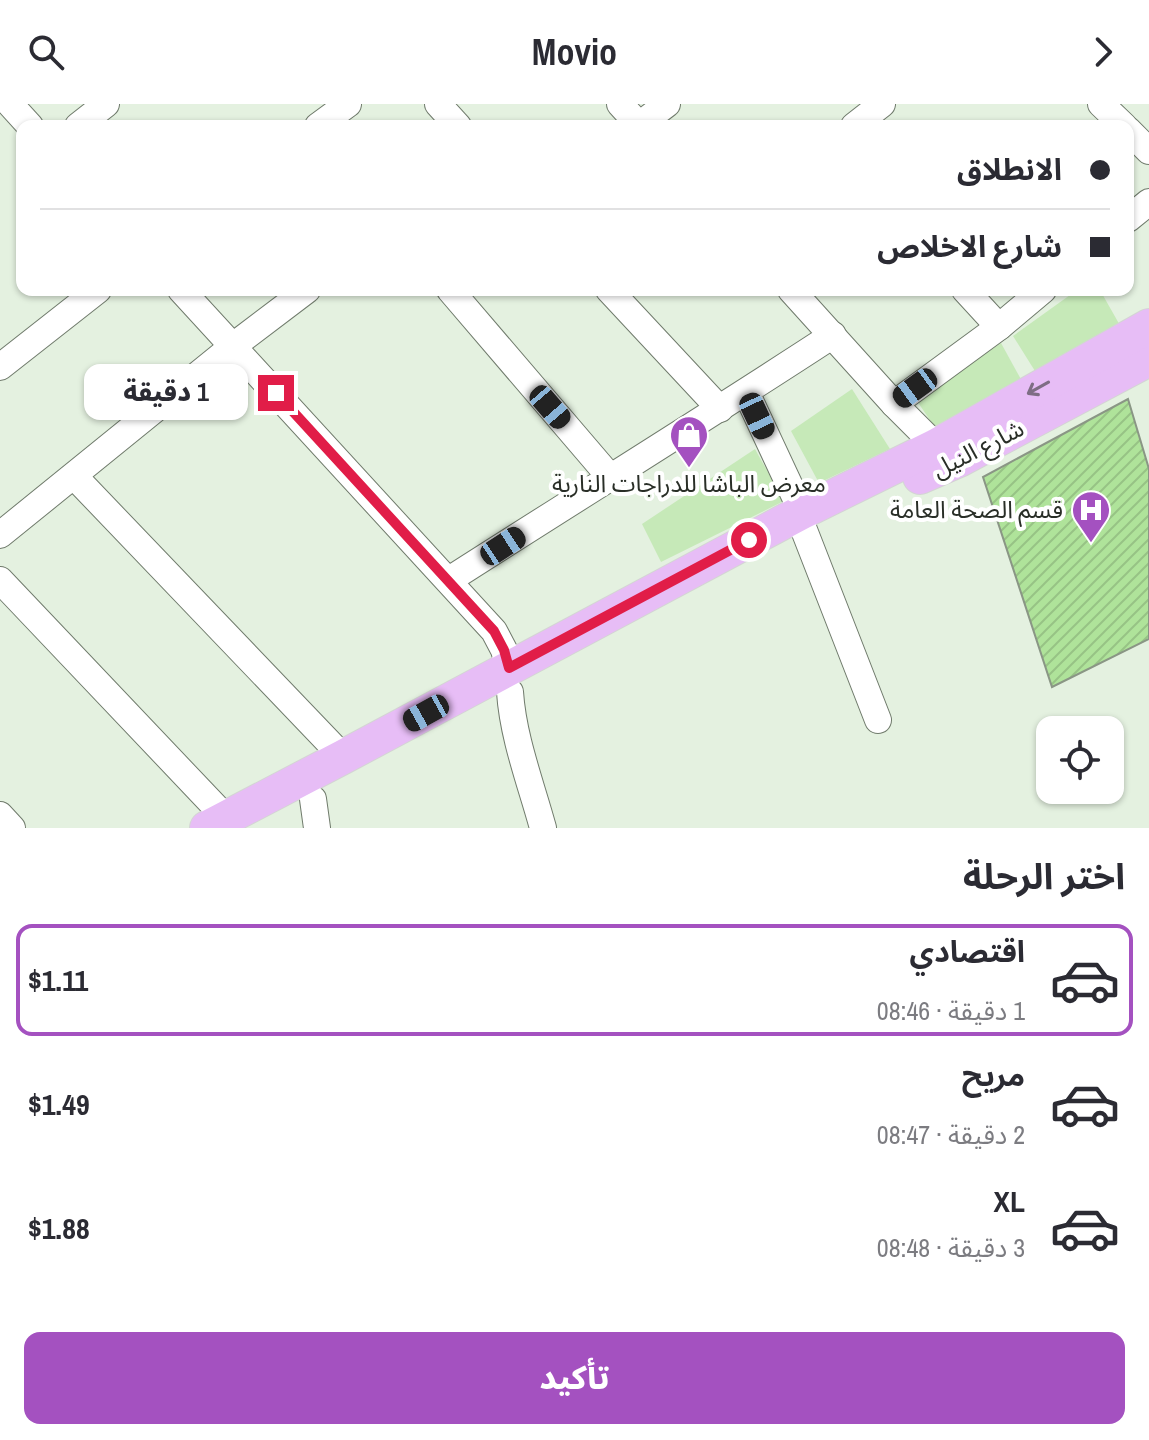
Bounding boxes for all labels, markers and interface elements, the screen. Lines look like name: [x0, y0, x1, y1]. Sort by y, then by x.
text: Movio: [532, 28, 617, 76]
icon: search: [24, 30, 68, 74]
icon: forward: [1081, 30, 1125, 74]
text: الانطلاق: [957, 149, 1062, 189]
text: شارع الاخلاص: [877, 226, 1062, 266]
car: [889, 364, 941, 412]
callout: 1 دقيقة: [84, 365, 248, 421]
text: 1 دقيقة: [123, 374, 209, 409]
route end: [258, 375, 294, 411]
one-way arrow: [1027, 380, 1050, 396]
car: [525, 381, 575, 433]
car: [736, 389, 778, 443]
street label: شارع النيل: [926, 411, 1030, 487]
shop icon: معرض الباشا للدراجات النارية: [668, 414, 710, 469]
place label: معرض الباشا للدراجات النارية: [552, 467, 826, 499]
hospital icon: قسم الصحة العامة: [1070, 489, 1112, 544]
place label: قسم الصحة العامة: [890, 493, 1063, 527]
route start: [731, 522, 767, 558]
car: [476, 523, 530, 569]
car: [399, 691, 453, 735]
map controls: [1036, 716, 1124, 804]
button: locate: [1036, 716, 1124, 804]
text: اختر الرحلة: [963, 852, 1125, 900]
text: اقتصادي: [910, 931, 1025, 971]
icon: car: [1049, 944, 1121, 1016]
text: $1.11: [28, 960, 88, 1000]
text: 1 دقيقة · 08:46: [877, 993, 1025, 1028]
text: مريح: [962, 1055, 1025, 1095]
icon: car: [1049, 1068, 1121, 1140]
text: $1.49: [28, 1084, 90, 1124]
text: 2 دقيقة · 08:47: [877, 1117, 1025, 1152]
text: XL: [994, 1181, 1025, 1221]
icon: car: [1049, 1192, 1121, 1264]
text: $1.88: [28, 1208, 90, 1248]
text: 3 دقيقة · 08:48: [877, 1230, 1025, 1265]
button: تأكيد: [24, 1332, 1125, 1424]

